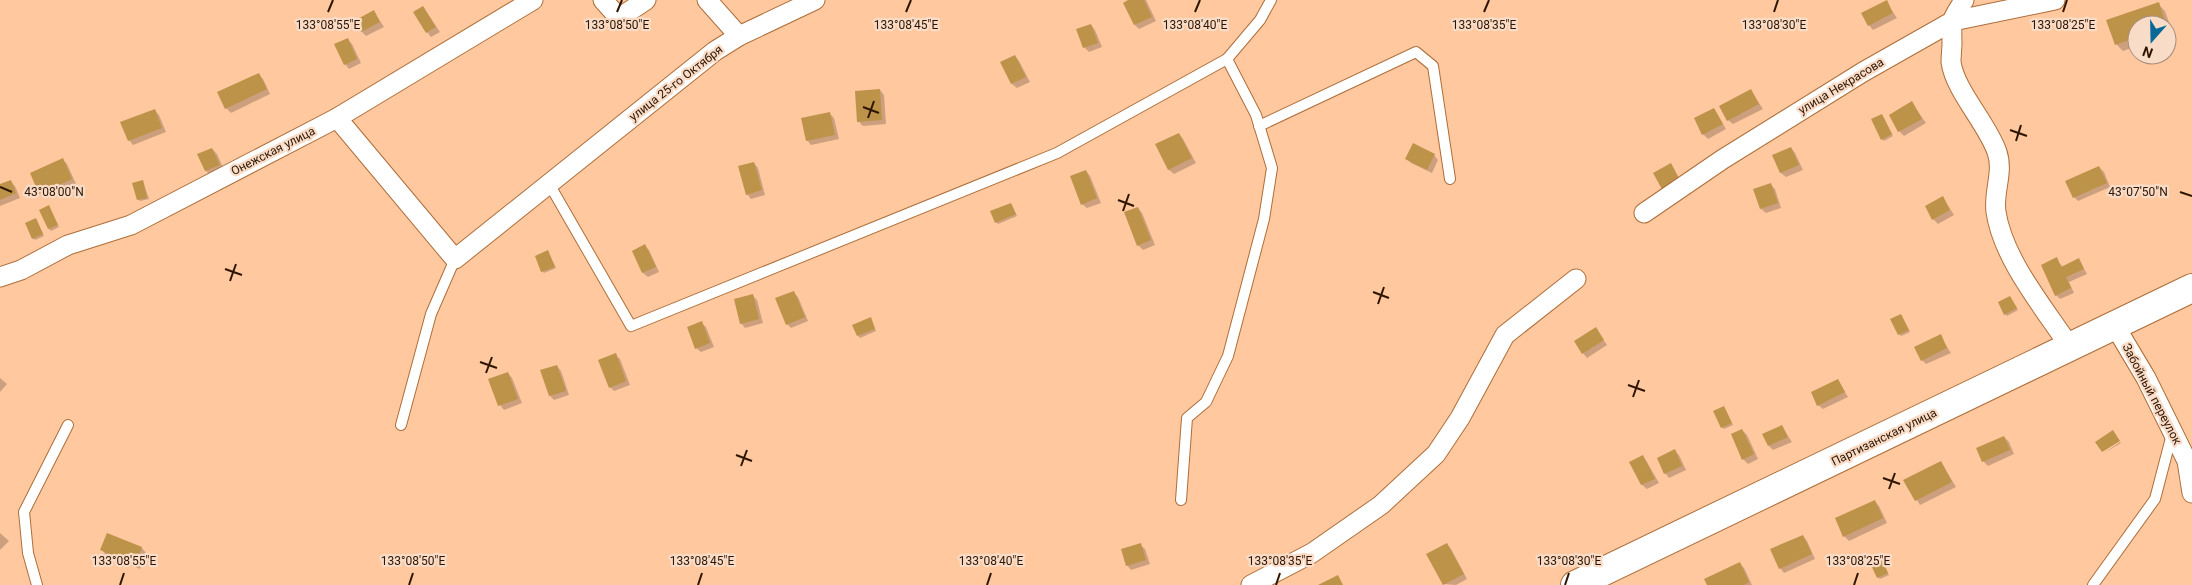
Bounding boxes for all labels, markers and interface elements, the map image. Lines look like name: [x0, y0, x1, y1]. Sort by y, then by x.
north arrow: [2127, 15, 2177, 65]
text: 133°08'55"E: [296, 18, 360, 32]
text: 133°08'50"E: [585, 18, 649, 32]
text: 133°08'45"E: [874, 18, 938, 32]
text: 133°08'40"E: [1163, 18, 1227, 32]
text: 133°08'35"E: [1452, 18, 1516, 32]
text: 133°08'30"E: [1742, 18, 1806, 32]
text: 133°08'25"E: [2031, 18, 2095, 32]
street label: улица 25-го Октября: [627, 42, 725, 124]
text: N: [2140, 43, 2155, 61]
street label: улица Некрасова: [1796, 55, 1886, 117]
street label: Онежская улица: [229, 124, 317, 178]
text: 43°08'00"N: [24, 185, 84, 199]
text: 43°07'50"N: [2108, 185, 2168, 199]
street label: Забойный переулок: [2119, 341, 2185, 447]
street label: Партизанская улица: [1829, 405, 1939, 469]
text: 133°08'55"E: [92, 554, 156, 568]
text: 133°08'50"E: [381, 554, 445, 568]
text: 133°08'45"E: [670, 554, 734, 568]
text: 133°08'40"E: [959, 554, 1023, 568]
text: 133°08'35"E: [1248, 554, 1312, 568]
text: 133°08'30"E: [1537, 554, 1601, 568]
text: 133°08'25"E: [1826, 554, 1890, 568]

